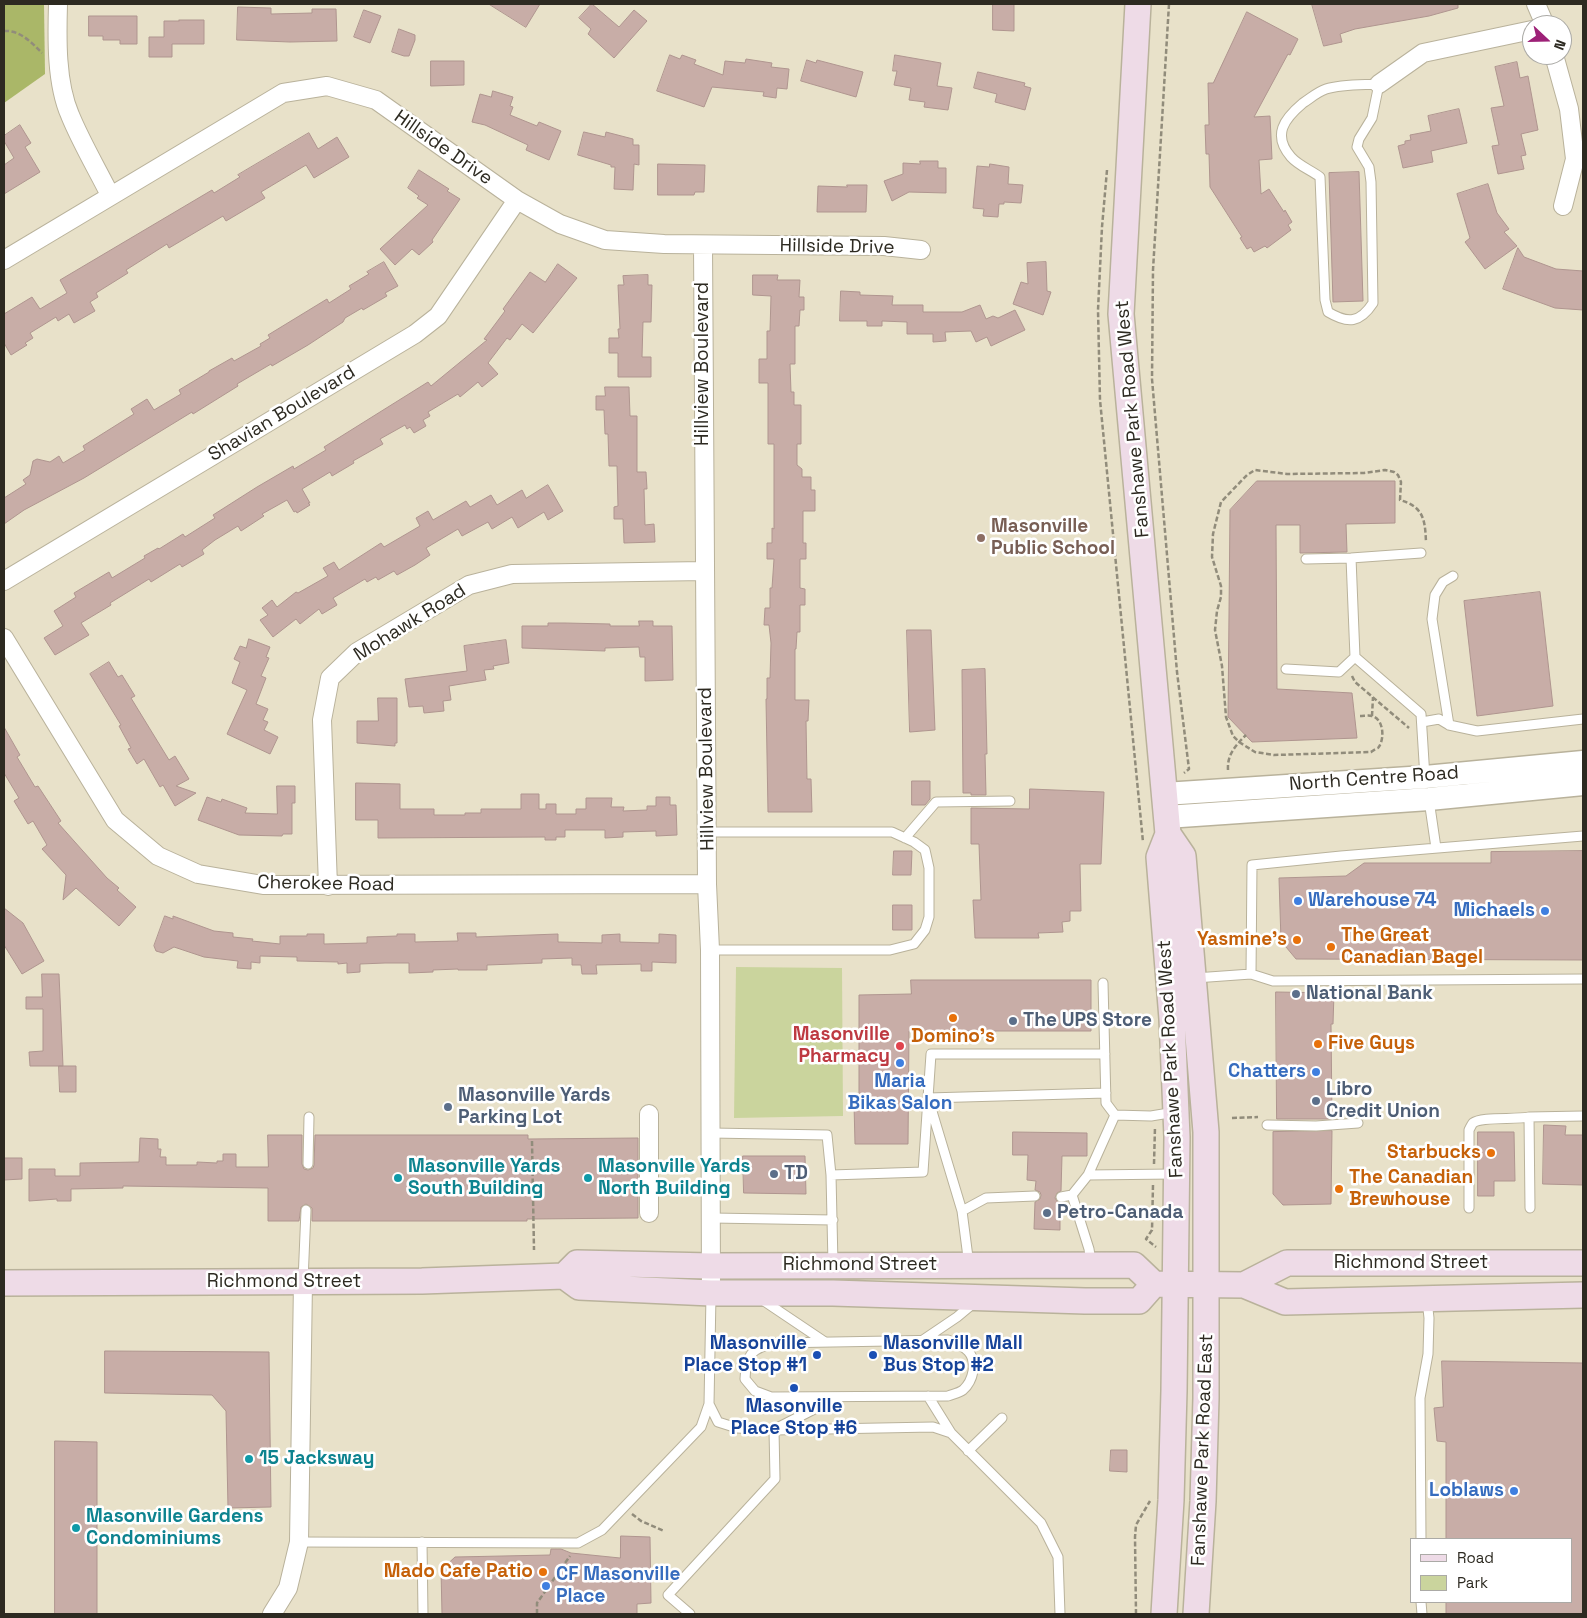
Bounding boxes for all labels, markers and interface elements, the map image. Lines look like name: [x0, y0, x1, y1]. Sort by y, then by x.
north arrow: [1522, 15, 1572, 65]
text: N: [1550, 37, 1570, 53]
street label: Hillside Drive: [389, 106, 497, 190]
street label: Hillside Drive: [779, 235, 895, 259]
street label: Hillview Boulevard: [692, 282, 714, 446]
street label: Fanshawe Park Road West: [1111, 299, 1155, 539]
street label: Shavian Boulevard: [204, 361, 360, 467]
place label: Masonville Public School: [991, 516, 1115, 560]
marker: Masonville Public School: [975, 532, 987, 544]
street label: Mohawk Road: [350, 580, 470, 666]
street label: Hillview Boulevard: [694, 687, 720, 851]
street label: North Centre Road: [1288, 762, 1460, 796]
street label: Cherokee Road: [257, 871, 395, 897]
place label: Warehouse 74: [1308, 890, 1437, 912]
marker: Warehouse 74: [1292, 895, 1304, 907]
place label: Michaels: [1454, 900, 1535, 922]
marker: Michaels: [1539, 905, 1551, 917]
place label: The Great Canadian Bagel: [1341, 925, 1483, 969]
place label: Yasmine's: [1197, 929, 1287, 951]
marker: Yasmine's: [1291, 934, 1303, 946]
street label: Fanshawe Park Road West: [1153, 939, 1189, 1179]
marker: The Great Canadian Bagel: [1325, 941, 1337, 953]
place label: National Bank: [1306, 983, 1433, 1005]
marker: National Bank: [1290, 988, 1302, 1000]
place label: The UPS Store: [1023, 1010, 1152, 1032]
marker: Domino's: [947, 1012, 959, 1024]
marker: The UPS Store: [1007, 1015, 1019, 1027]
place label: Masonville Pharmacy: [793, 1024, 890, 1068]
place label: Domino's: [911, 1026, 995, 1048]
place label: Five Guys: [1328, 1033, 1415, 1055]
marker: Five Guys: [1312, 1038, 1324, 1050]
marker: Masonville Pharmacy: [894, 1040, 906, 1052]
marker: Maria Bikas Salon: [894, 1057, 906, 1069]
place label: Chatters: [1228, 1061, 1306, 1083]
marker: Chatters: [1310, 1066, 1322, 1078]
place label: Maria Bikas Salon: [848, 1071, 952, 1115]
place label: Libro Credit Union: [1326, 1079, 1440, 1123]
place label: Masonville Yards Parking Lot: [458, 1085, 611, 1129]
marker: Libro Credit Union: [1310, 1095, 1322, 1107]
marker: Masonville Yards Parking Lot: [442, 1101, 454, 1113]
place label: Starbucks: [1387, 1142, 1481, 1164]
marker: Starbucks: [1485, 1147, 1497, 1159]
place label: Masonville Yards South Building: [408, 1156, 561, 1200]
place label: Masonville Yards North Building: [598, 1156, 751, 1200]
place label: TD: [784, 1163, 808, 1185]
place label: The Canadian Brewhouse: [1349, 1167, 1473, 1211]
marker: TD: [768, 1168, 780, 1180]
marker: Masonville Yards South Building: [392, 1172, 404, 1184]
marker: Masonville Yards North Building: [582, 1172, 594, 1184]
marker: The Canadian Brewhouse: [1333, 1183, 1345, 1195]
place label: Petro-Canada: [1057, 1202, 1183, 1224]
marker: Petro-Canada: [1041, 1207, 1053, 1219]
street label: Richmond Street: [1334, 1252, 1488, 1274]
street label: Richmond Street: [783, 1254, 937, 1276]
street label: Richmond Street: [207, 1271, 361, 1293]
place label: Masonville Place Stop #1: [684, 1333, 807, 1377]
place label: Masonville Mall Bus Stop #2: [883, 1333, 1023, 1377]
street label: Fanshawe Park Road East: [1188, 1334, 1218, 1566]
marker: Masonville Place Stop #1: [811, 1349, 823, 1361]
marker: Masonville Mall Bus Stop #2: [867, 1349, 879, 1361]
marker: Masonville Place Stop #6: [788, 1382, 800, 1394]
place label: Masonville Place Stop #6: [731, 1396, 857, 1440]
place label: 15 Jacksway: [259, 1448, 374, 1470]
marker: 15 Jacksway: [243, 1453, 255, 1465]
place label: Loblaws: [1429, 1480, 1504, 1502]
marker: Loblaws: [1508, 1485, 1520, 1497]
place label: Masonville Gardens Condominiums: [86, 1506, 264, 1550]
marker: Masonville Gardens Condominiums: [70, 1522, 82, 1534]
legend: [1410, 1538, 1572, 1603]
text: Road: [1457, 1548, 1494, 1567]
place label: Mado Cafe Patio: [384, 1561, 533, 1583]
place label: CF Masonville Place: [556, 1564, 680, 1608]
marker: Mado Cafe Patio: [537, 1566, 549, 1578]
text: Park: [1457, 1573, 1488, 1592]
marker: CF Masonville Place: [540, 1580, 552, 1592]

